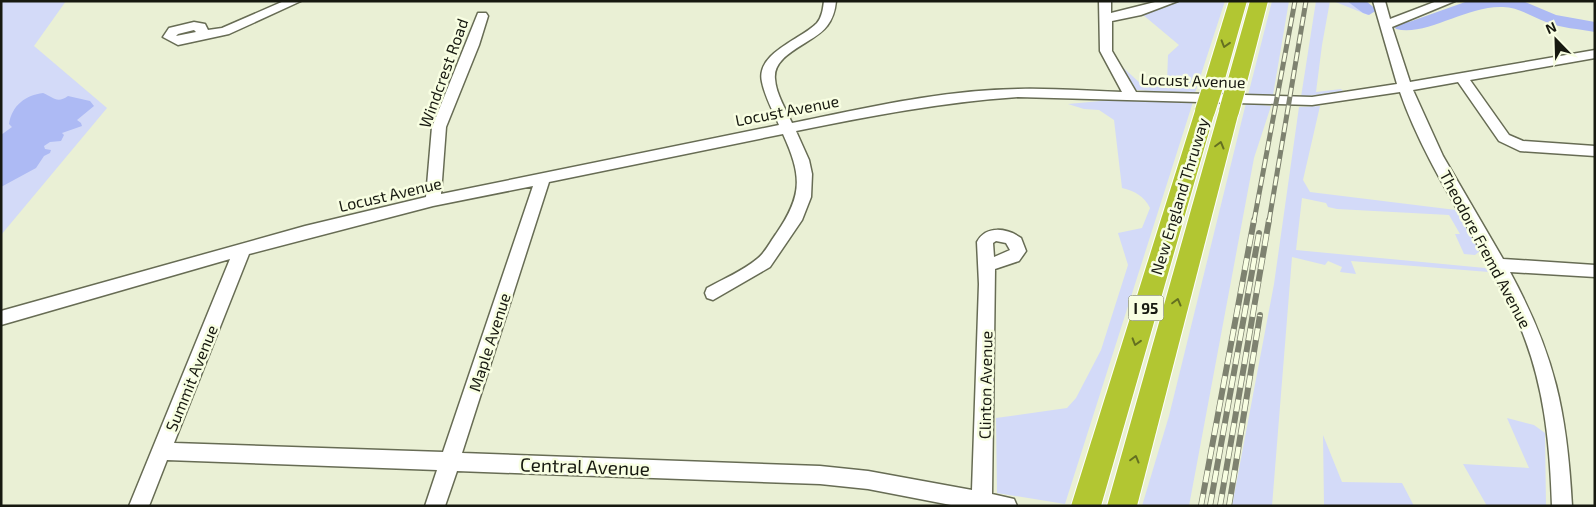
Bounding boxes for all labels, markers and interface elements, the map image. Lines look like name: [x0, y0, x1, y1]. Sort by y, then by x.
north arrow: [1531, 15, 1581, 65]
street label: Windcrest Road: [414, 16, 472, 130]
text: N: [1543, 18, 1559, 37]
one-way arrow: [1221, 39, 1231, 47]
street label: Locust Avenue: [1140, 69, 1246, 91]
street label: Locust Avenue: [734, 91, 840, 129]
street label: New England Thruway: [1146, 115, 1212, 277]
one-way arrow: [1214, 141, 1225, 150]
street label: Theodore Fremd Avenue: [1436, 167, 1536, 331]
street label: Locust Avenue: [337, 173, 443, 215]
street label: Maple Avenue: [464, 290, 514, 394]
road number: I 95: [1128, 296, 1164, 320]
one-way arrow: [1172, 298, 1182, 306]
street label: Summit Avenue: [161, 322, 221, 434]
street label: Clinton Avenue: [975, 331, 995, 439]
one-way arrow: [1131, 337, 1141, 345]
street label: Central Avenue: [520, 452, 650, 480]
one-way arrow: [1129, 455, 1139, 463]

